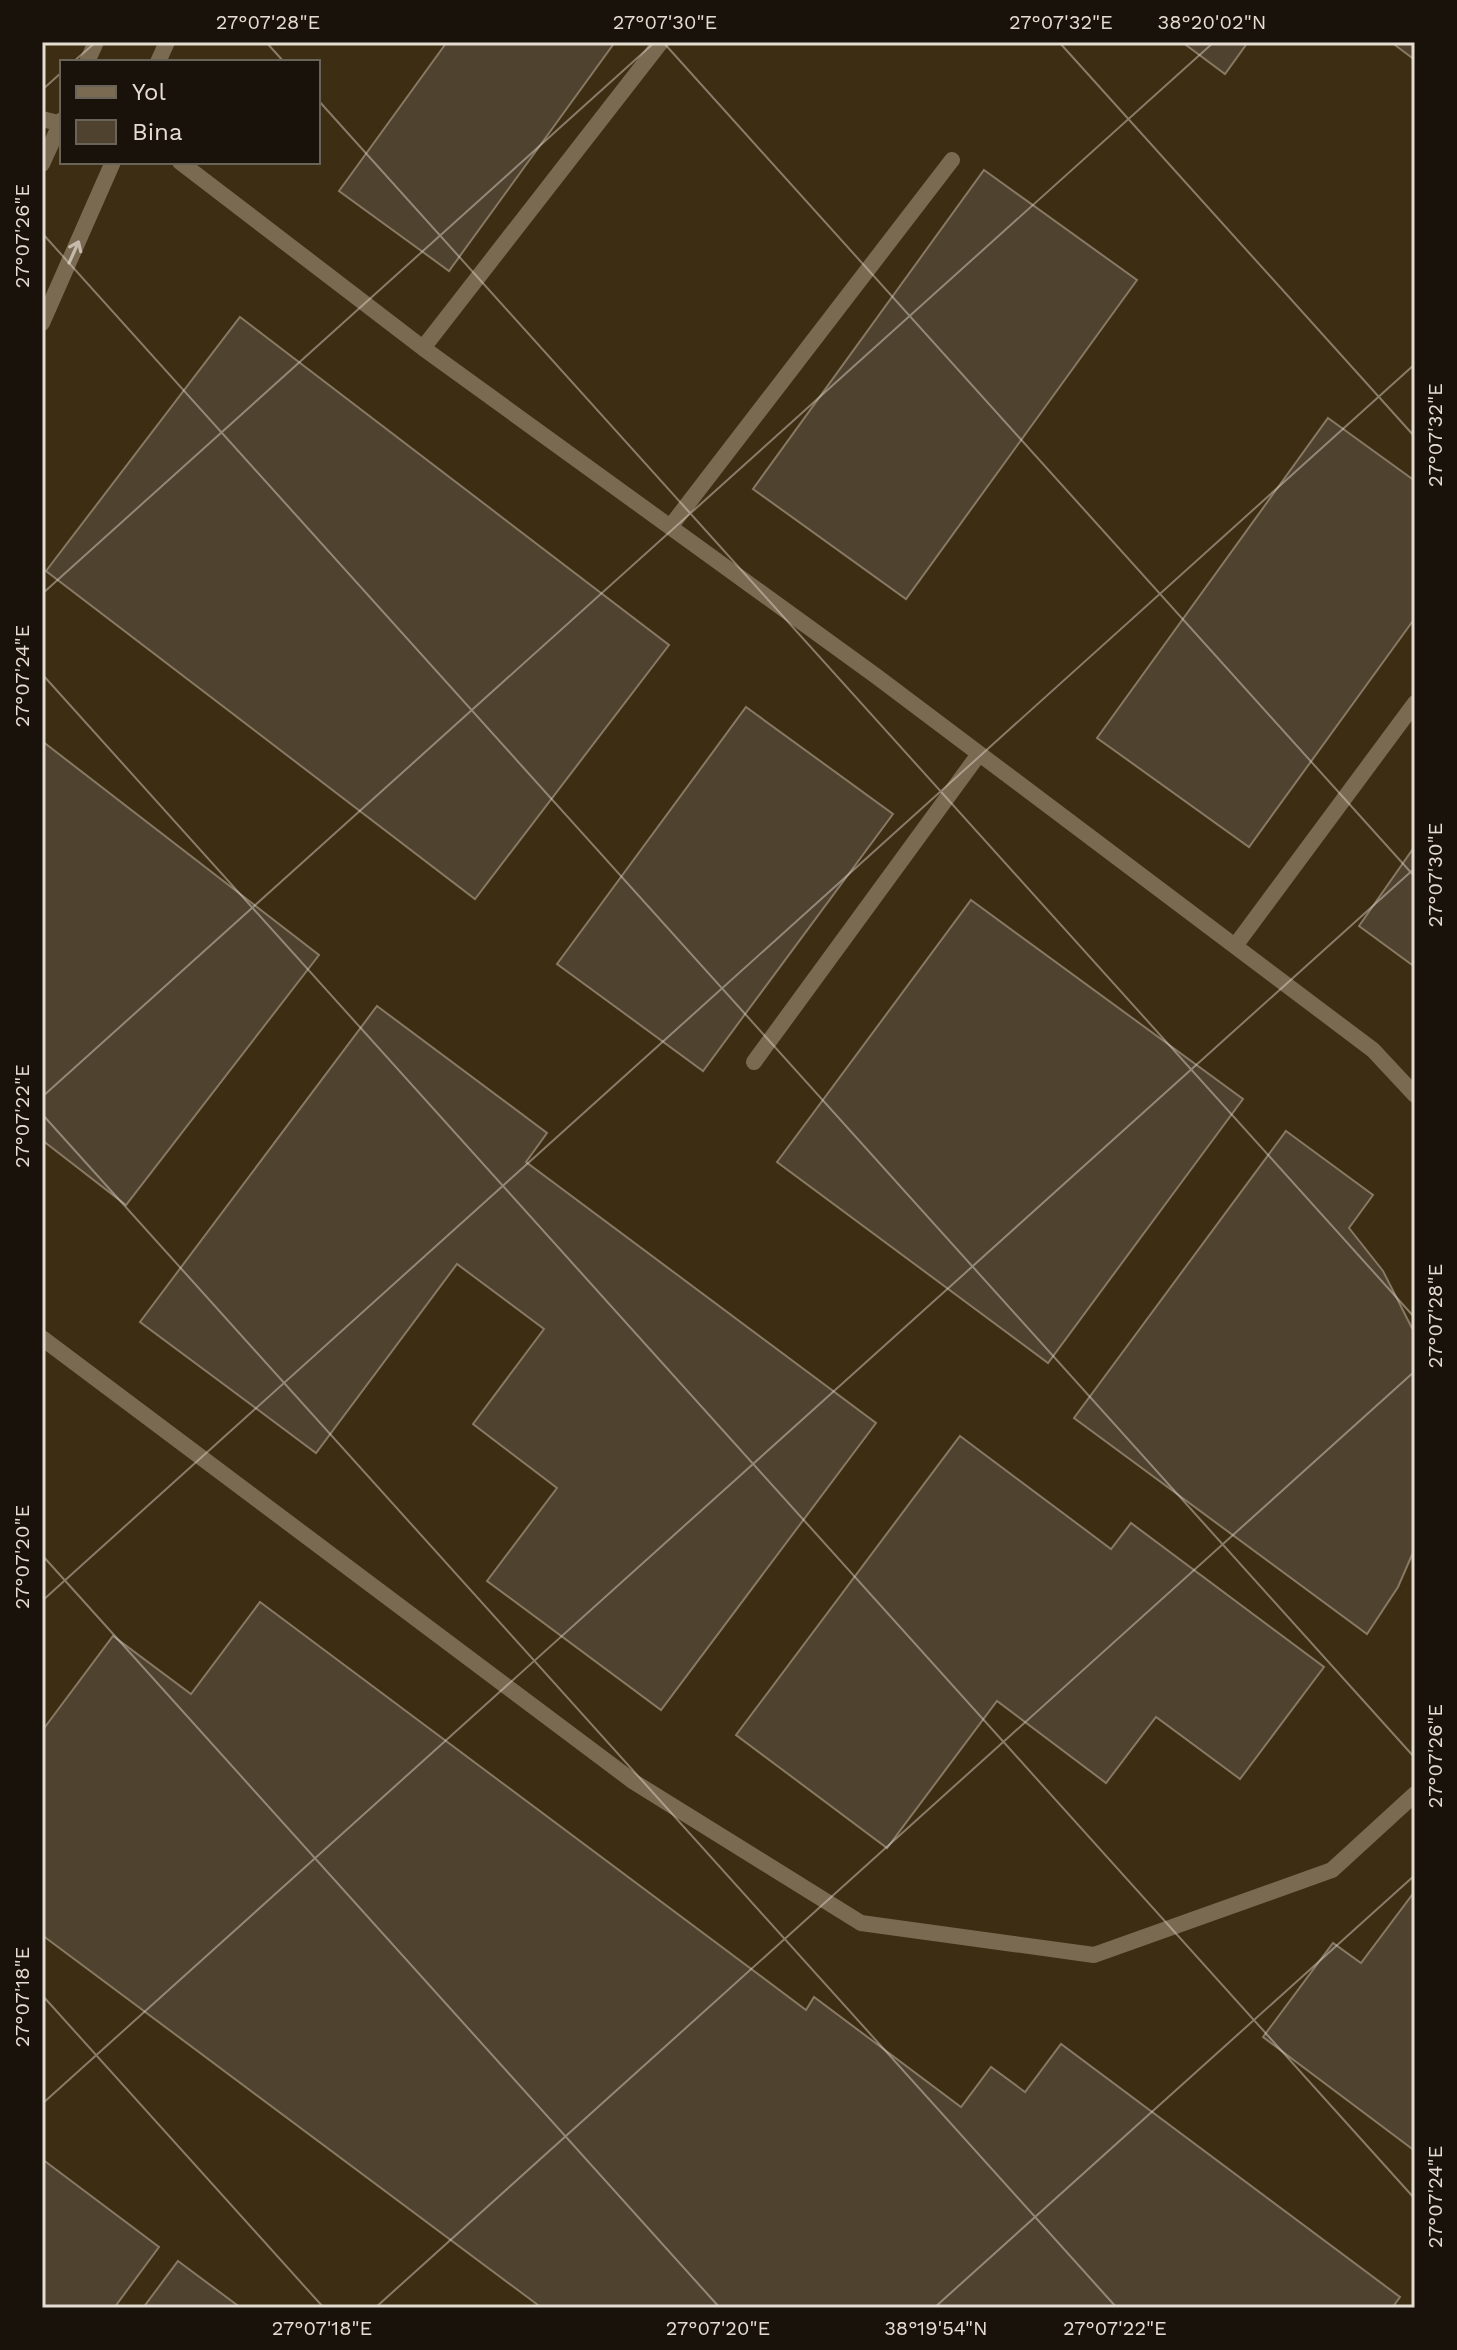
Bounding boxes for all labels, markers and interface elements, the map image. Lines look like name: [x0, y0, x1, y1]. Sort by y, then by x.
text: 27°07'28"E: [216, 10, 320, 34]
text: 27°07'30"E: [613, 10, 717, 34]
text: 27°07'32"E: [1009, 10, 1113, 34]
text: 38°20'02"N: [1158, 10, 1266, 34]
legend: [60, 60, 320, 164]
text: Yol: [132, 78, 166, 106]
text: Bina: [132, 118, 183, 146]
text: 27°07'26"E: [10, 184, 34, 288]
one-way arrow: [67, 240, 82, 264]
text: 27°07'32"E: [1423, 383, 1447, 487]
text: 27°07'24"E: [10, 625, 34, 727]
text: 27°07'30"E: [1423, 823, 1447, 927]
text: 27°07'22"E: [10, 1064, 34, 1168]
text: 27°07'28"E: [1423, 1264, 1447, 1368]
text: 27°07'20"E: [10, 1505, 34, 1609]
text: 27°07'26"E: [1423, 1704, 1447, 1808]
text: 27°07'18"E: [10, 1947, 34, 2047]
text: 27°07'24"E: [1423, 2146, 1447, 2248]
text: 27°07'18"E: [272, 2316, 372, 2340]
text: 27°07'20"E: [666, 2316, 770, 2340]
text: 38°19'54"N: [884, 2316, 988, 2340]
text: 27°07'22"E: [1063, 2316, 1167, 2340]

